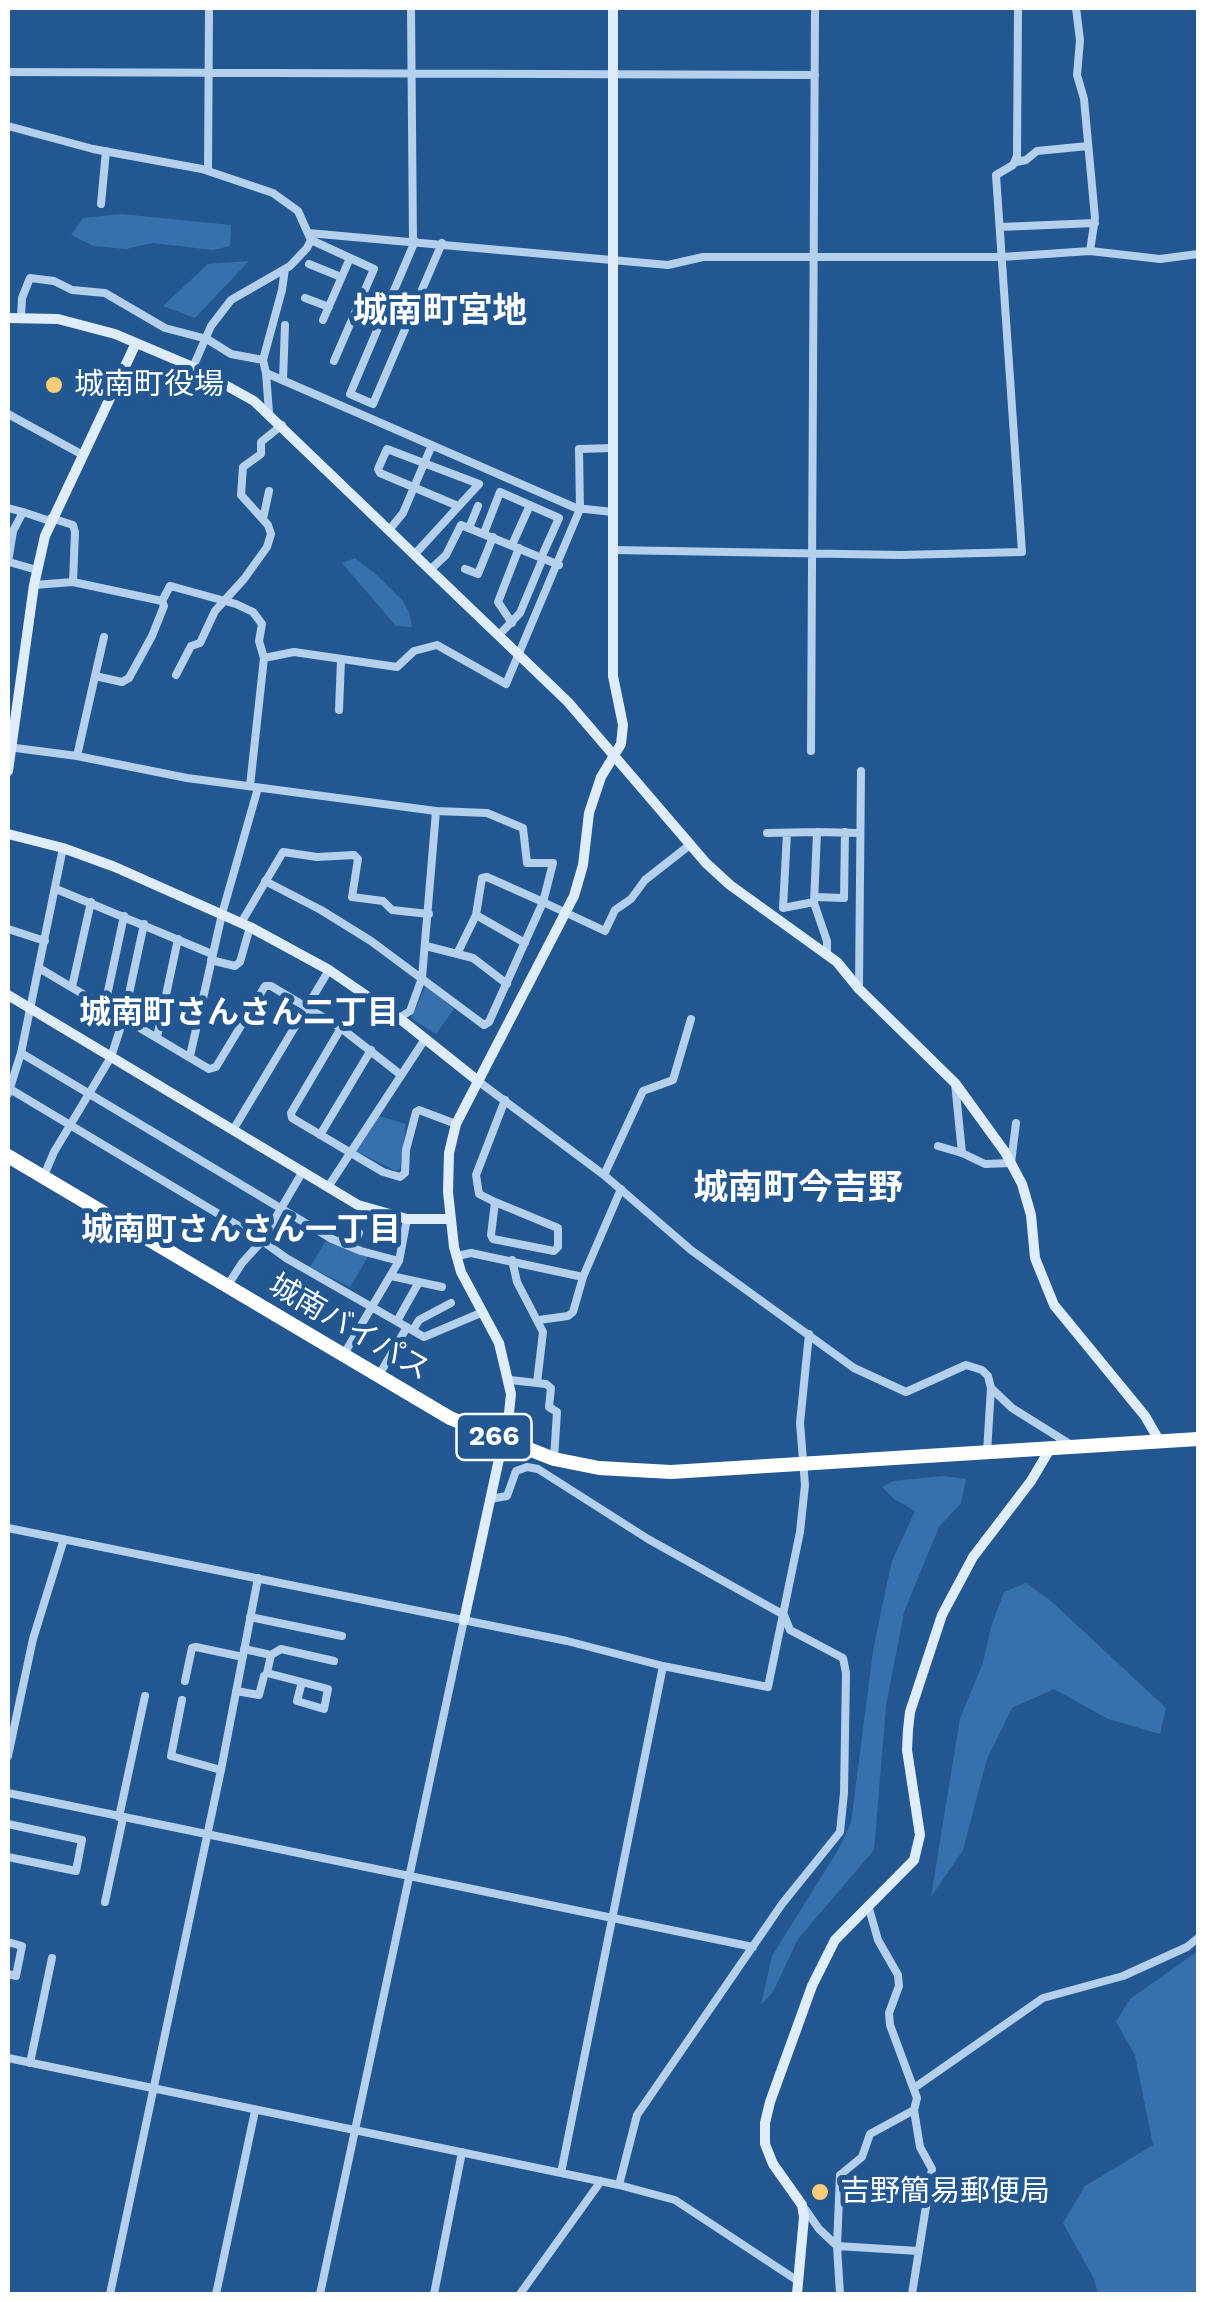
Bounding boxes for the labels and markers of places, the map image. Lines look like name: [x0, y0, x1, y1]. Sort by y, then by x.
place label: 城南町役場: [74, 367, 224, 403]
marker: 城南町役場: [43, 374, 65, 396]
place label: 吉野簡易郵便局: [840, 2174, 1050, 2210]
marker: 吉野簡易郵便局: [809, 2181, 831, 2203]

